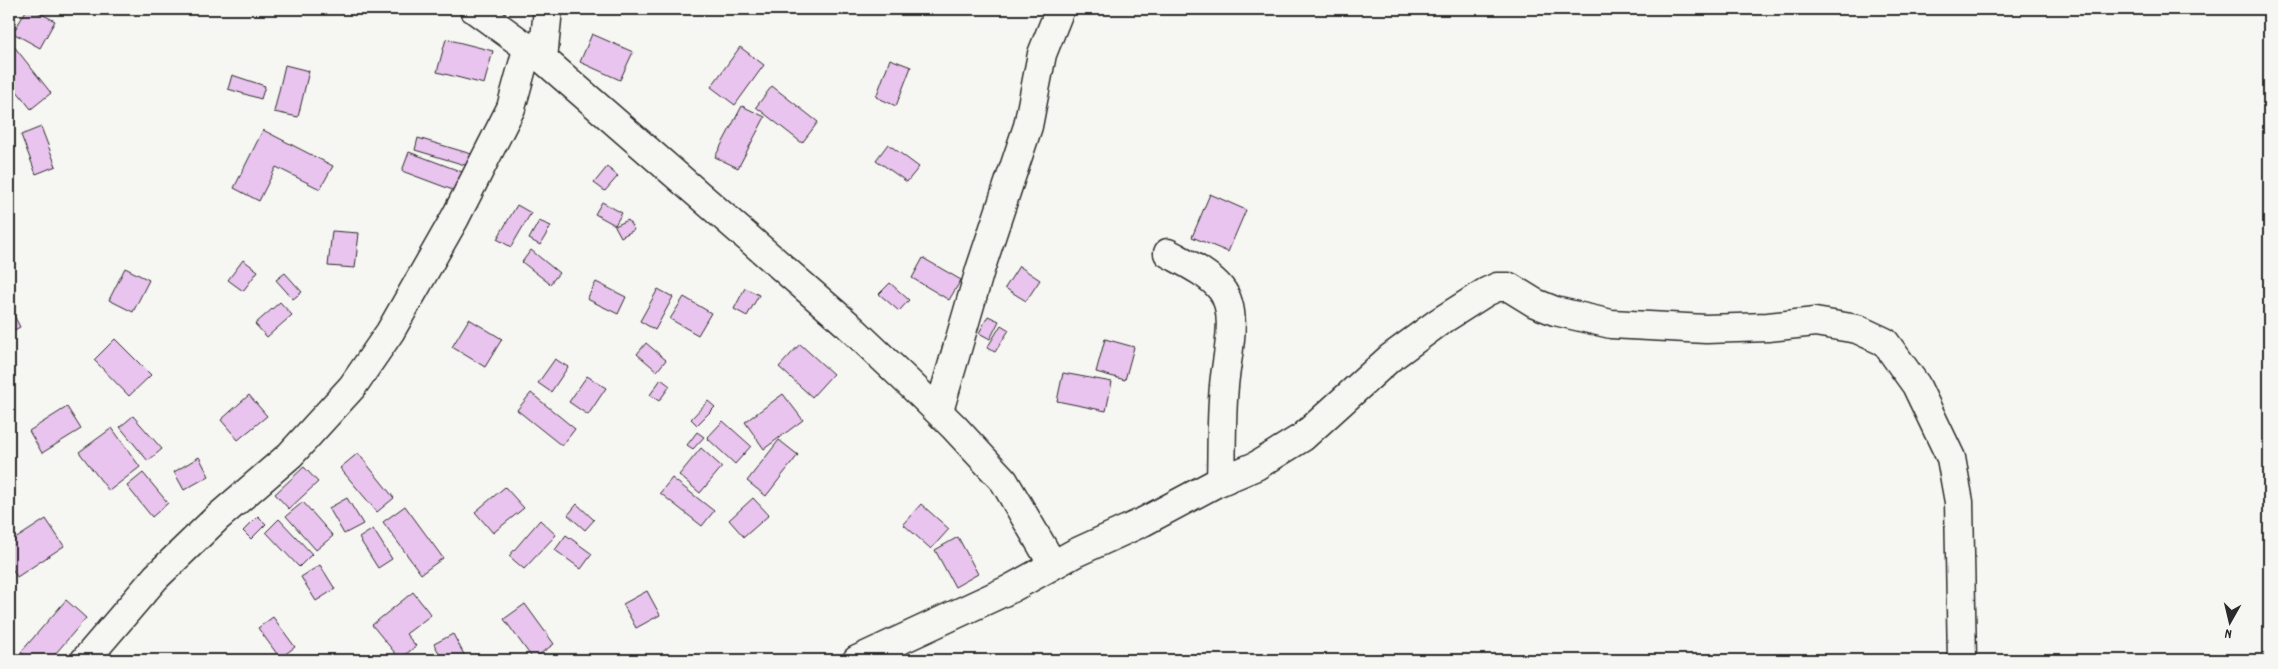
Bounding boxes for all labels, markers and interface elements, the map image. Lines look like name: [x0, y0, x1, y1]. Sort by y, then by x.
north arrow: [2206, 596, 2256, 646]
text: N: [2224, 622, 2233, 643]

